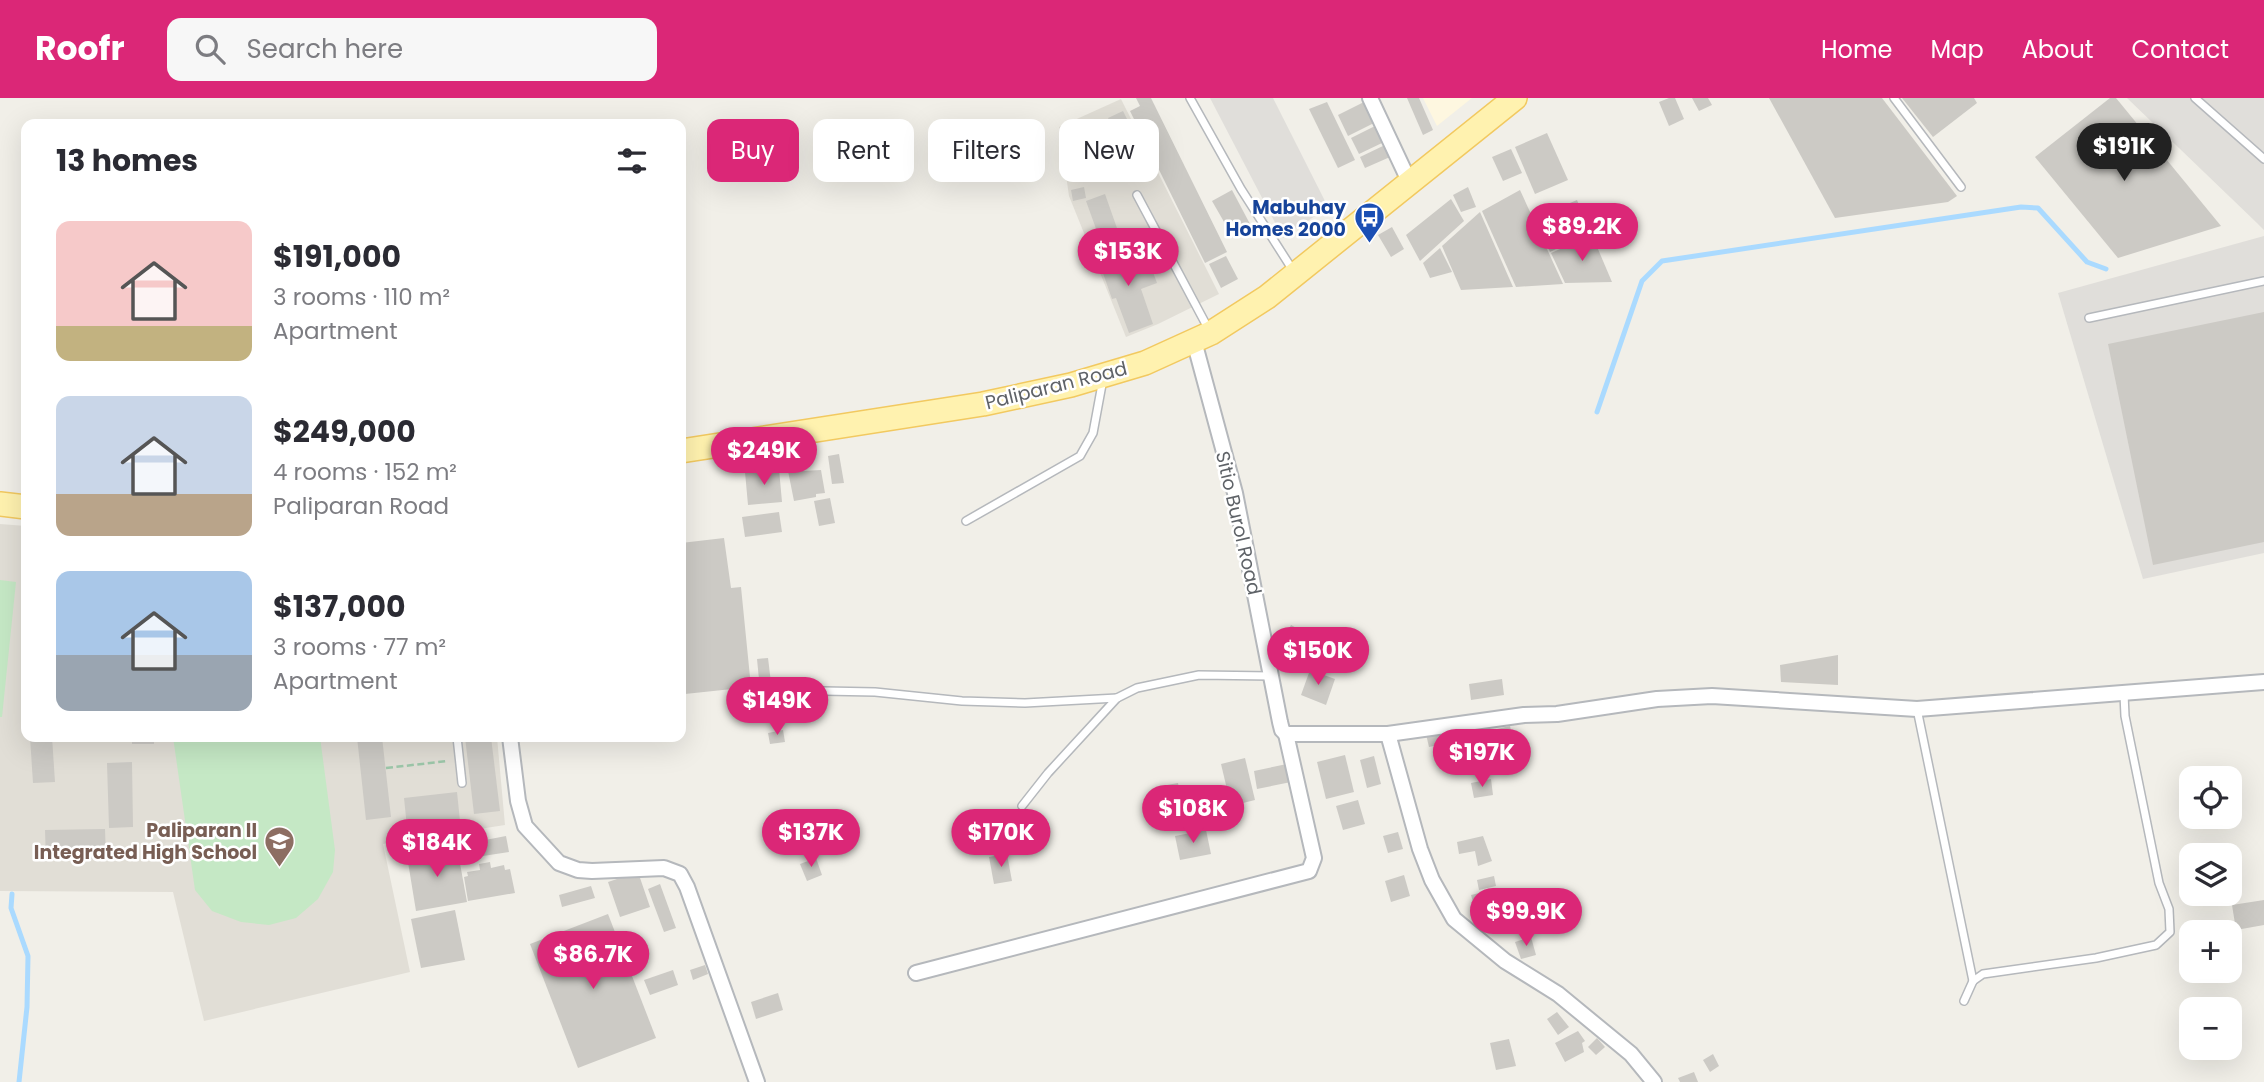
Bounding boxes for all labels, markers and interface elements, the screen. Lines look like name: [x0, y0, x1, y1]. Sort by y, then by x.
search box: [167, 18, 657, 81]
text: Roofr: [35, 25, 125, 72]
icon: search: [191, 30, 229, 68]
text: Search here: [247, 31, 403, 67]
text: Home: [1821, 33, 1893, 66]
text: Map: [1931, 33, 1984, 66]
text: About: [2022, 33, 2093, 66]
text: Contact: [2131, 33, 2229, 66]
chip: Buy: [707, 119, 799, 182]
chip: Rent: [813, 119, 914, 182]
chip: Filters: [928, 119, 1045, 182]
chip: New: [1059, 119, 1159, 182]
pin: $191K: [2075, 123, 2173, 183]
text: $191K: [2093, 130, 2155, 162]
text: 13 homes: [56, 139, 198, 182]
icon: filters: [613, 142, 651, 180]
place label: Mabuhay Homes 2000: [1226, 194, 1347, 243]
bus stop icon: Mabuhay Homes 2000: [1352, 201, 1386, 245]
pin: $89.2K: [1525, 204, 1639, 263]
text: $89.2K: [1542, 210, 1622, 242]
pin: $153K: [1079, 228, 1177, 288]
text: $191,000: [273, 235, 401, 278]
text: $153K: [1094, 235, 1162, 267]
icon: home: [112, 249, 196, 333]
text: 3 rooms · 110 m²: [273, 281, 450, 313]
text: Apartment: [273, 315, 398, 347]
street label: Paliparan Road: [982, 355, 1130, 416]
text: $249,000: [273, 410, 416, 453]
icon: home: [112, 424, 196, 508]
pin: $249K: [715, 428, 813, 487]
text: $249K: [727, 434, 801, 466]
street label: Sitio Burol Road: [1209, 449, 1268, 598]
text: 4 rooms · 152 m²: [273, 456, 457, 488]
text: Paliparan Road: [273, 490, 449, 522]
text: $137,000: [273, 585, 406, 628]
icon: home: [112, 599, 196, 683]
pin: $150K: [1269, 628, 1367, 687]
text: 3 rooms · 77 m²: [273, 631, 446, 663]
text: $150K: [1283, 634, 1353, 666]
text: Apartment: [273, 665, 398, 697]
pin: $149K: [728, 678, 826, 737]
text: $149K: [742, 684, 812, 716]
pin: $197K: [1433, 730, 1531, 789]
text: $197K: [1449, 736, 1515, 768]
map controls: [2179, 766, 2242, 1060]
button: locate: [2179, 766, 2242, 829]
pin: $108K: [1144, 786, 1242, 845]
text: $108K: [1158, 792, 1228, 824]
pin: $137K: [762, 810, 860, 869]
pin: $170K: [952, 810, 1050, 869]
text: $137K: [778, 816, 844, 848]
text: $170K: [967, 816, 1035, 848]
place label: Paliparan II Integrated High School: [34, 817, 257, 866]
pin: $184K: [388, 820, 486, 879]
school or university icon: Paliparan II Integrated High School: [263, 824, 297, 868]
text: $184K: [402, 826, 472, 858]
button: layers: [2179, 843, 2242, 906]
pin: $99.9K: [1469, 888, 1583, 948]
text: $99.9K: [1486, 895, 1566, 927]
button: +: [2179, 920, 2242, 983]
pin: $86.7K: [536, 932, 650, 991]
text: $86.7K: [553, 938, 633, 970]
button: −: [2179, 997, 2242, 1060]

